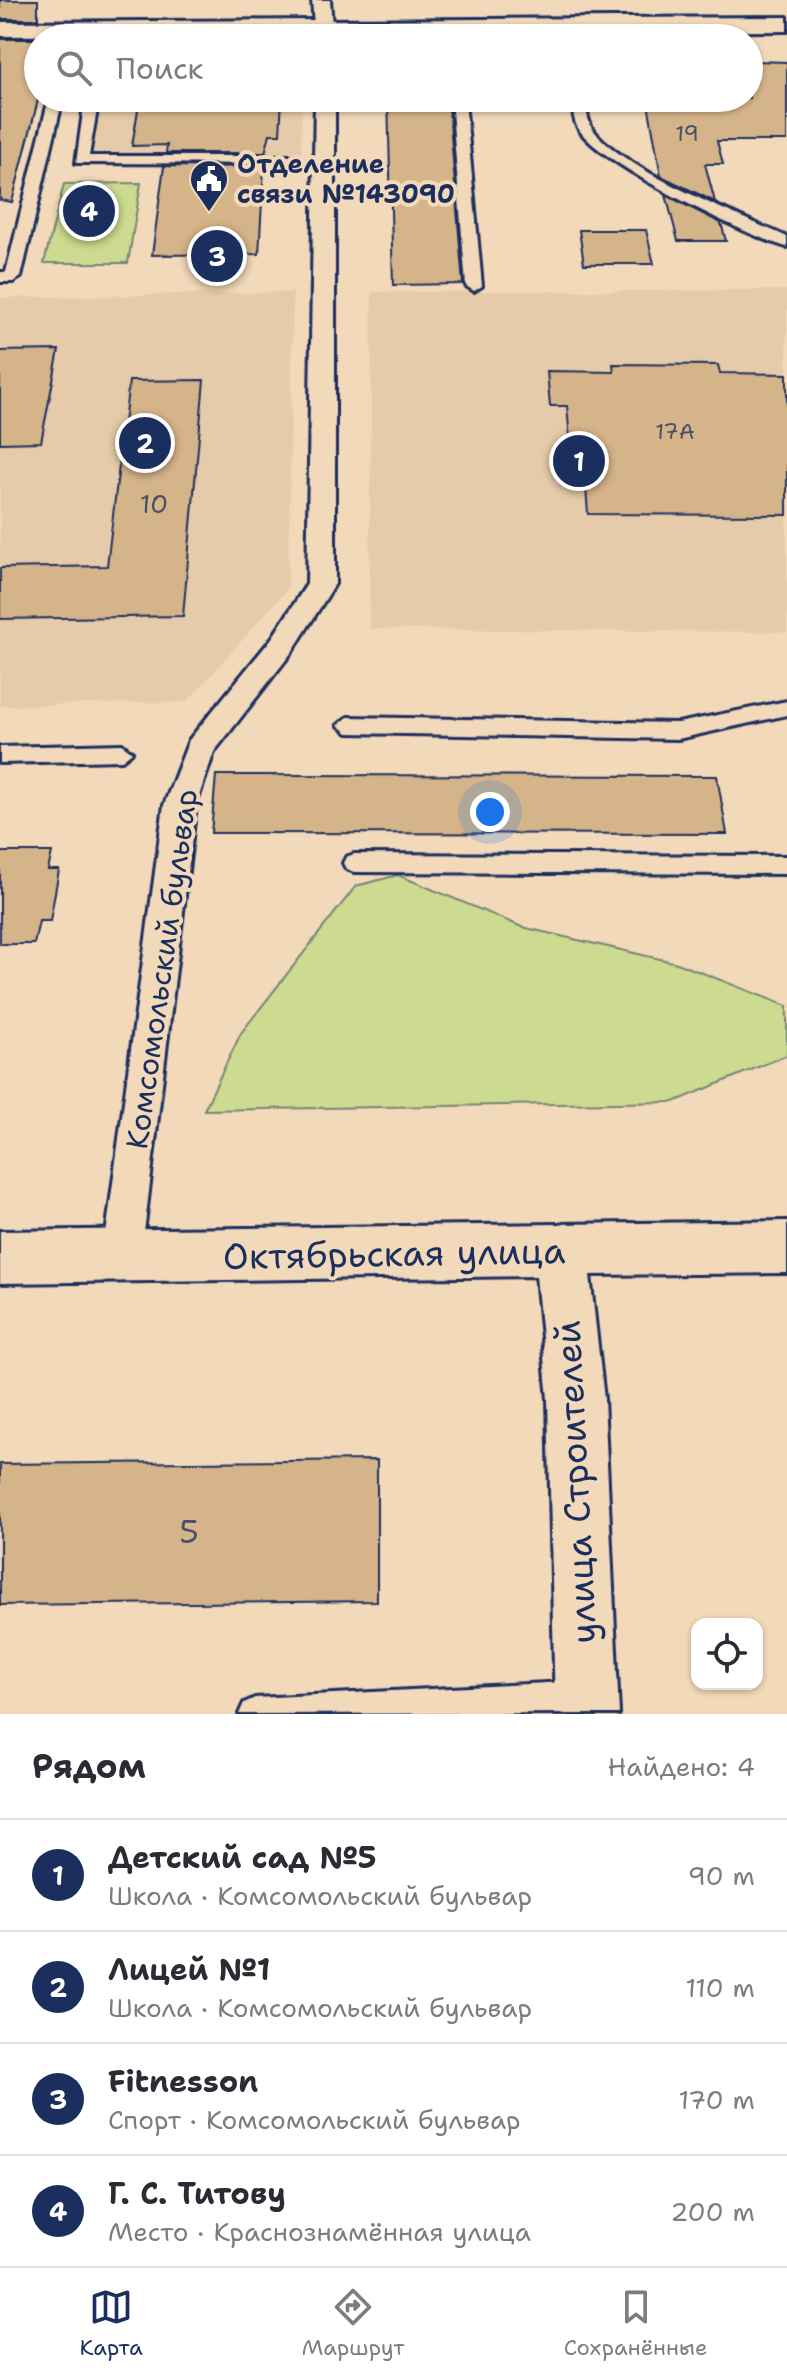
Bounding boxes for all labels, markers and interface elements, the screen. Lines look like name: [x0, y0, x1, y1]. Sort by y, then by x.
search box: [24, 24, 763, 112]
icon: search: [52, 46, 96, 90]
text: Поиск: [116, 48, 204, 89]
house number: 19: [675, 119, 699, 148]
place label: Отделение связи №143090: [237, 146, 455, 211]
public building icon: Отделение связи №143090: [188, 158, 230, 213]
pin: 4: [63, 181, 115, 241]
pin: 3: [191, 226, 243, 286]
pin: 2: [119, 413, 171, 473]
house number: 17А: [655, 417, 695, 446]
pin: 1: [553, 431, 605, 491]
house number: 10: [140, 486, 168, 521]
street label: Комсомольский бульвар: [116, 786, 207, 1152]
your location: [470, 792, 510, 832]
street label: Октябрьская улица: [222, 1226, 566, 1281]
street label: улица Строителей: [543, 1319, 608, 1645]
house number: 5: [179, 1510, 199, 1553]
map controls: [691, 1618, 763, 1690]
button: locate: [691, 1618, 763, 1690]
text: Рядом: [32, 1743, 146, 1789]
text: Найдено: 4: [608, 1749, 755, 1784]
text: Детский сад №5: [108, 1837, 376, 1878]
text: 1: [52, 1858, 64, 1893]
text: 90 m: [688, 1858, 755, 1893]
text: Школа · Комсомольский бульвар: [108, 1878, 532, 1913]
text: Лицей №1: [108, 1949, 270, 1990]
text: 2: [49, 1970, 67, 2005]
text: 110 m: [685, 1970, 755, 2005]
text: Школа · Комсомольский бульвар: [108, 1990, 532, 2025]
text: Fitnesson: [108, 2061, 258, 2102]
text: 3: [49, 2082, 67, 2117]
text: 170 m: [678, 2082, 755, 2117]
text: Спорт · Комсомольский бульвар: [108, 2102, 521, 2137]
text: Г. С. Титову: [108, 2173, 286, 2214]
text: 4: [49, 2194, 67, 2229]
text: 200 m: [670, 2194, 755, 2229]
text: Место · Краснознамённая улица: [108, 2214, 531, 2249]
tab: Карта: [80, 2285, 143, 2362]
tab: Маршрут: [302, 2285, 404, 2362]
tab: Сохранённые: [564, 2285, 707, 2362]

